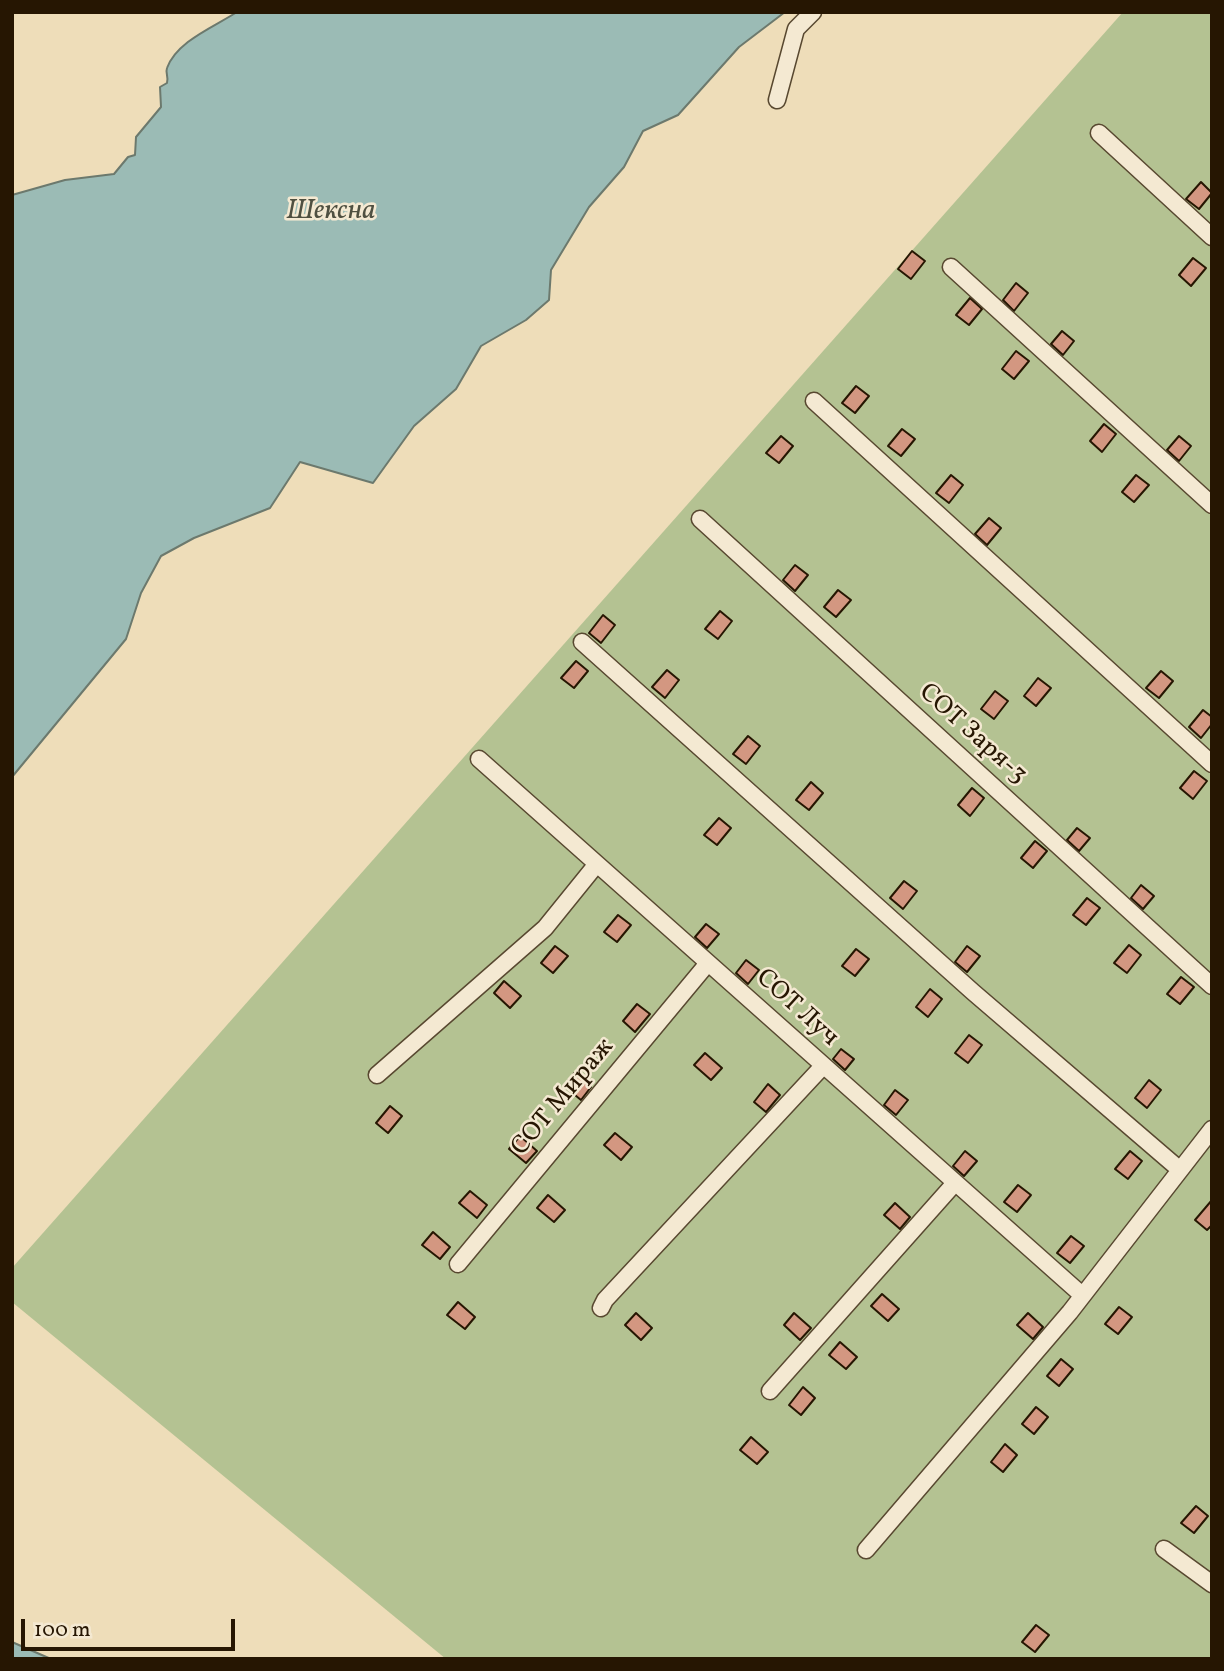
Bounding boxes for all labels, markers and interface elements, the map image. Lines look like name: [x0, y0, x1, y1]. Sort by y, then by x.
water label: Шексна: [287, 196, 375, 230]
street label: СОТ Заря-3: [911, 678, 1033, 792]
street label: СОТ Луч: [748, 964, 844, 1054]
street label: СОТ Мираж: [506, 1033, 622, 1163]
scale bar: [24, 1604, 238, 1648]
text: 100 m: [34, 1616, 91, 1645]

